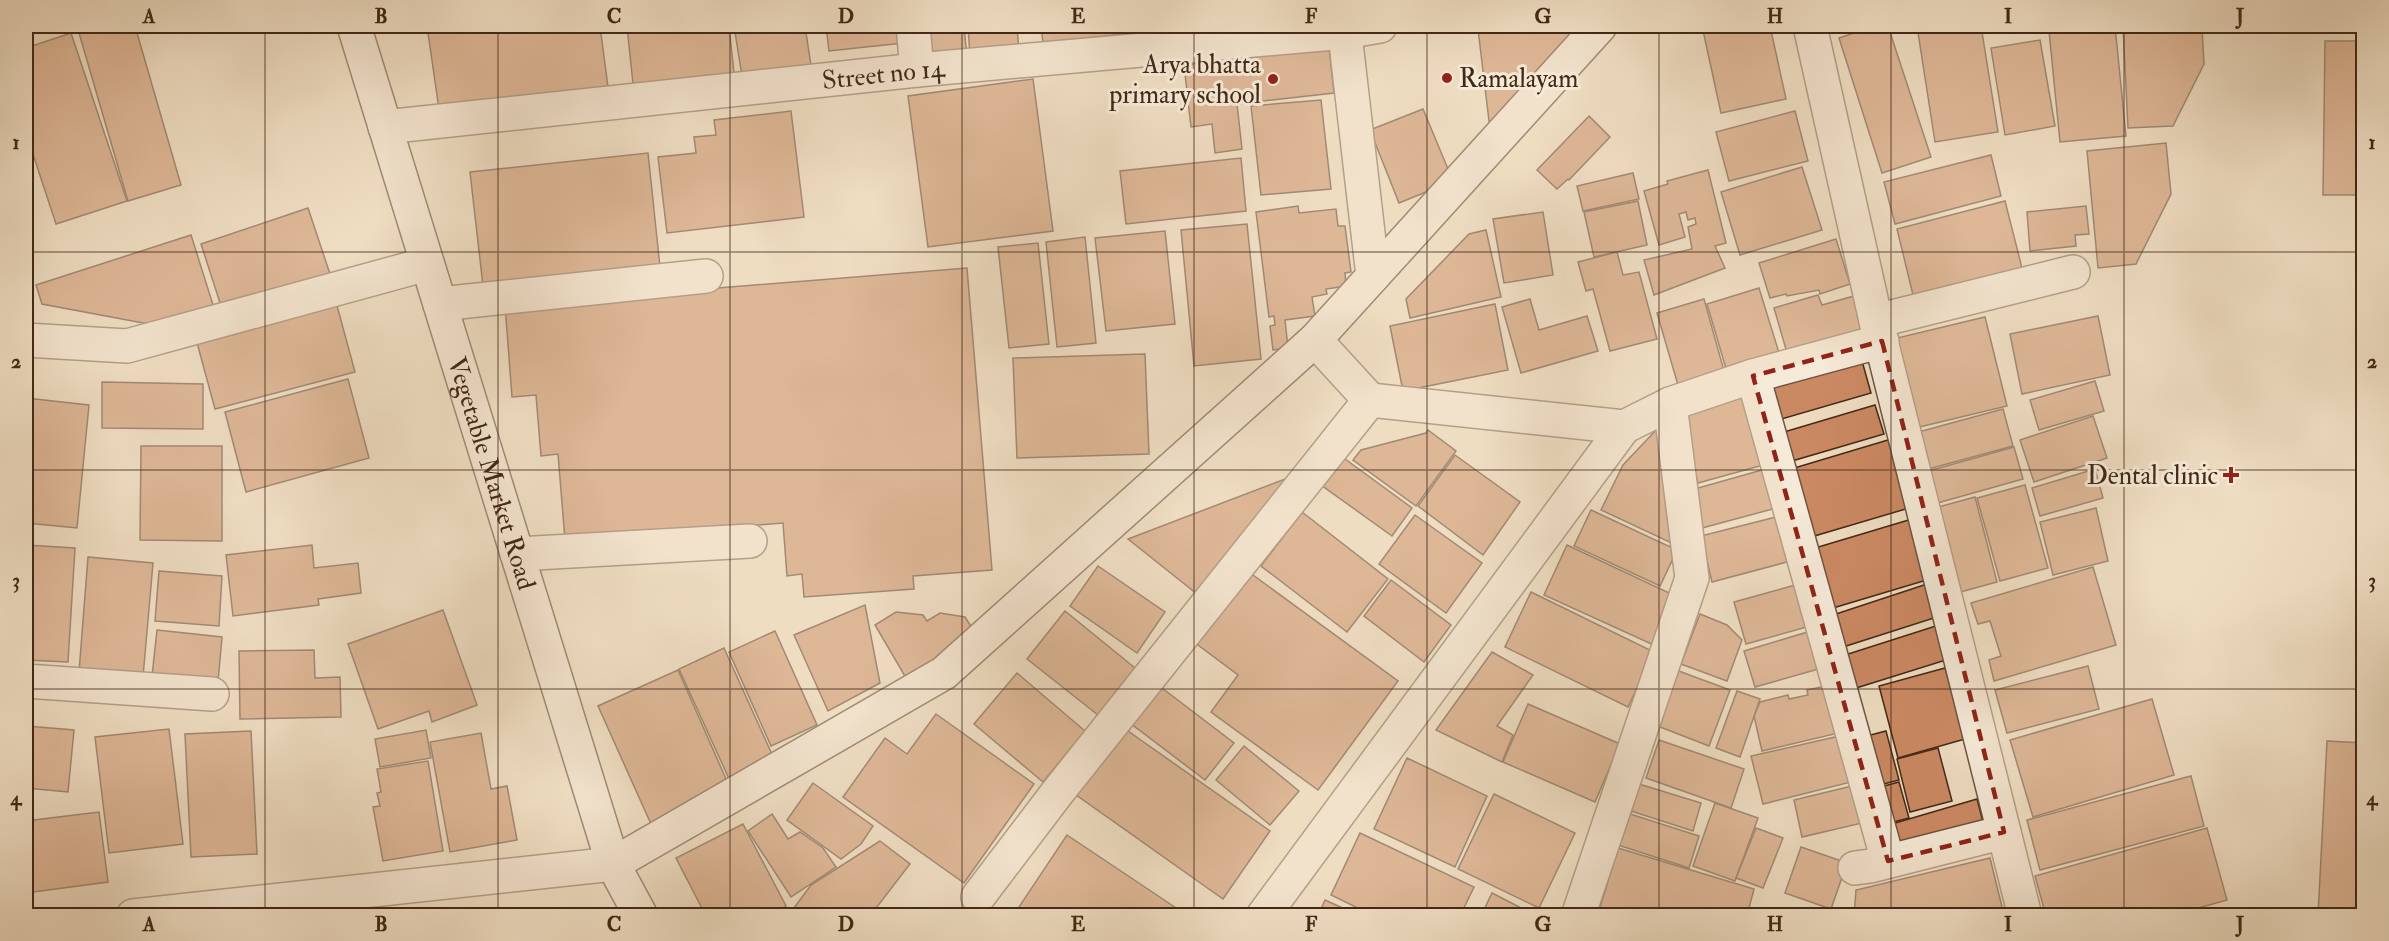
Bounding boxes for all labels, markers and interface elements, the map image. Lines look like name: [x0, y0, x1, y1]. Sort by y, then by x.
text: A: [142, 4, 156, 29]
text: B: [374, 4, 388, 29]
text: C: [607, 4, 621, 29]
text: D: [838, 4, 854, 29]
text: E: [1071, 4, 1086, 29]
text: F: [1305, 4, 1318, 29]
text: G: [1535, 4, 1552, 29]
text: H: [1767, 4, 1783, 29]
text: I: [2004, 4, 2012, 29]
text: J: [2235, 4, 2244, 29]
place label: Arya bhatta primary school: [1108, 49, 1261, 112]
street label: Street no 14: [820, 53, 947, 97]
place label: Ramalayam: [1459, 63, 1578, 95]
marker: Ramalayam: [1440, 71, 1454, 85]
marker: Arya bhatta primary school: [1266, 72, 1280, 86]
text: 1: [12, 130, 20, 155]
text: 1: [2368, 130, 2376, 155]
text: 2: [11, 349, 21, 374]
text: 2: [2367, 349, 2377, 374]
street label: Vegetable Market Road: [440, 353, 542, 594]
place label: Dental clinic: [2087, 460, 2218, 492]
marker: Dental clinic: [2222, 466, 2240, 484]
text: 3: [12, 568, 20, 593]
text: 3: [2368, 568, 2376, 593]
text: 4: [10, 786, 23, 811]
text: 4: [2366, 786, 2379, 811]
text: A: [142, 912, 156, 937]
text: B: [374, 912, 388, 937]
text: C: [607, 912, 621, 937]
text: D: [838, 912, 854, 937]
text: E: [1071, 912, 1086, 937]
text: F: [1305, 912, 1318, 937]
text: G: [1535, 912, 1552, 937]
text: H: [1767, 912, 1783, 937]
text: I: [2004, 912, 2012, 937]
text: J: [2235, 912, 2244, 937]

